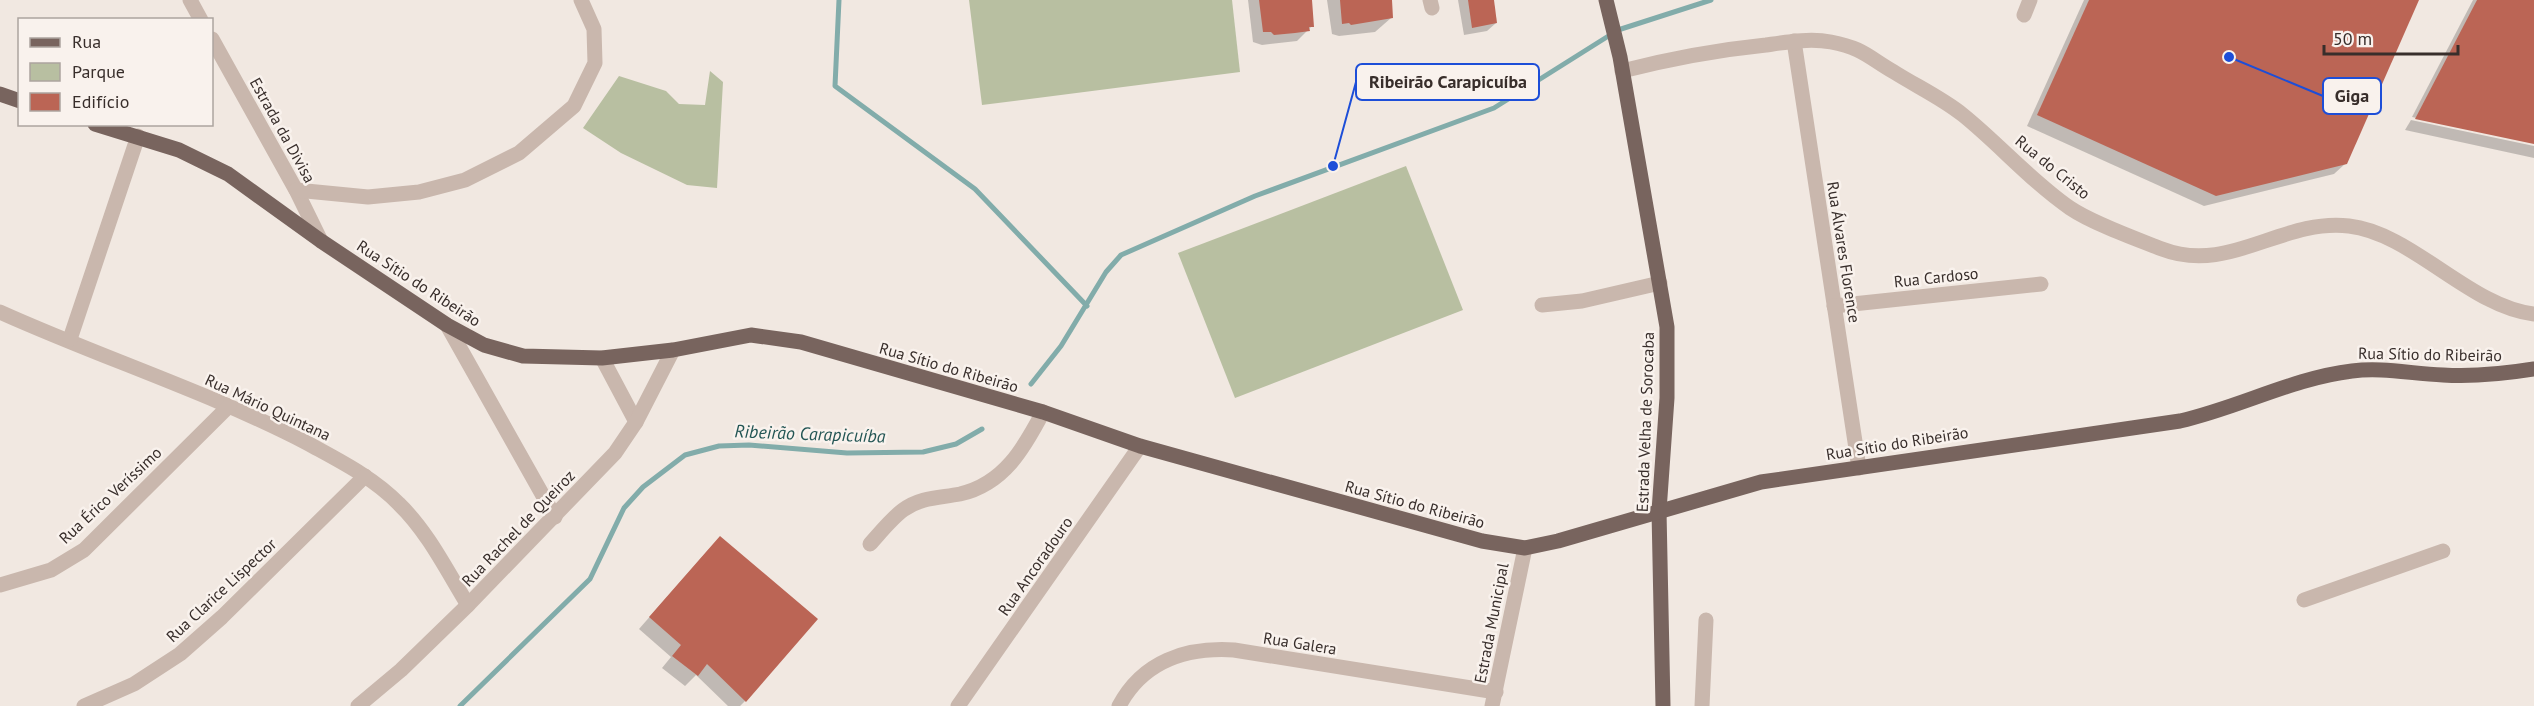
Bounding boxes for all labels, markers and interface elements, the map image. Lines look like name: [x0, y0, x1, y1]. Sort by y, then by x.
legend: [18, 18, 213, 126]
scale bar: [2324, 18, 2458, 56]
text: 50 m: [2333, 27, 2372, 50]
text: Rua: [72, 30, 101, 53]
text: Parque: [72, 60, 125, 83]
callout: Ribeirão Carapicuíba: [1356, 64, 1539, 100]
text: Ribeirão Carapicuíba: [1369, 70, 1527, 93]
street label: Estrada da Divisa: [246, 74, 320, 186]
callout: Giga: [2323, 78, 2381, 114]
text: Giga: [2335, 84, 2369, 107]
text: Edifício: [72, 90, 129, 113]
street label: Rua do Cristo: [2011, 131, 2095, 203]
street label: Rua Álvares Florence: [1823, 180, 1865, 324]
street label: Rua Sítio do Ribeirão: [353, 235, 485, 331]
street label: Rua Cardoso: [1893, 263, 1979, 291]
street label: Estrada Velha de Sorocaba: [1632, 332, 1658, 512]
street label: Rua Sítio do Ribeirão: [877, 338, 1021, 396]
street label: Rua Sítio do Ribeirão: [2358, 343, 2502, 365]
street label: Rua Mário Quintana: [202, 369, 334, 445]
water label: Ribeirão Carapicuíba: [734, 419, 886, 448]
street label: Rua Sítio do Ribeirão: [1824, 422, 1970, 464]
street label: Rua Érico Veríssimo: [55, 442, 165, 548]
street label: Rua Rachel de Queiroz: [457, 466, 579, 590]
street label: Rua Sítio do Ribeirão: [1343, 476, 1487, 532]
street label: Rua Ancoradouro: [993, 513, 1077, 619]
street label: Rua Clarice Lispector: [162, 533, 281, 646]
street label: Estrada Municipal: [1470, 561, 1513, 685]
street label: Rua Galera: [1262, 627, 1338, 659]

